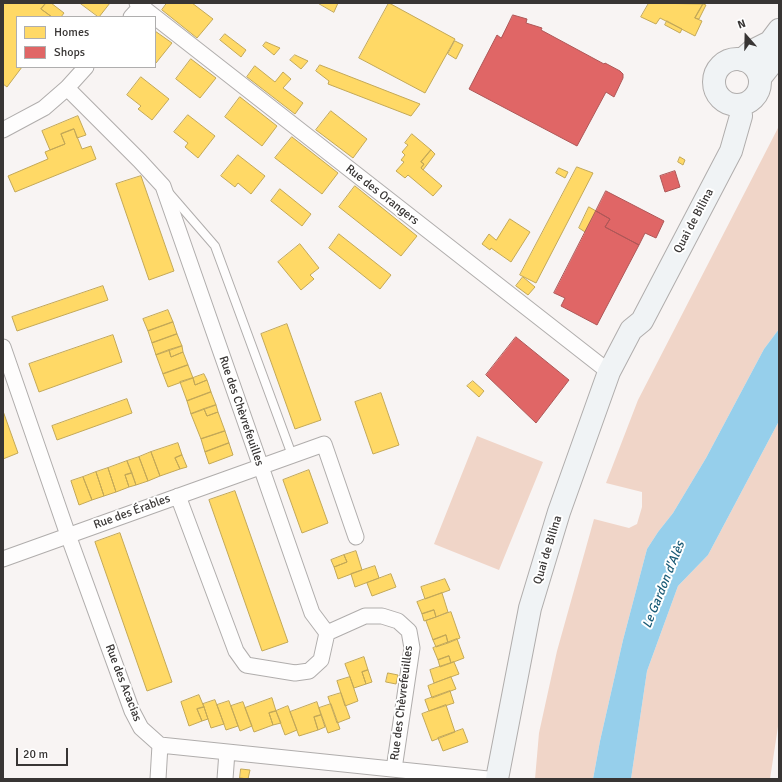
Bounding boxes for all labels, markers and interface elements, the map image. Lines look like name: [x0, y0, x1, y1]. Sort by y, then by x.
legend: [16, 16, 156, 68]
north arrow: [726, 16, 766, 56]
text: N: [736, 17, 748, 32]
text: Homes: [54, 25, 89, 40]
text: Shops: [54, 45, 85, 60]
street label: Rue des Orangers: [342, 162, 422, 228]
street label: Quai de Bilina: [671, 186, 717, 256]
street label: Rue des Chèvrefeuilles: [215, 354, 267, 468]
street label: Rue des Érables: [92, 491, 172, 533]
street label: Quai de Bilina: [531, 514, 565, 586]
water label: Le Gardon d'Alès: [639, 539, 689, 631]
street label: Rue des Acacias: [102, 642, 144, 724]
street label: Rue des Chèvrefeuilles: [388, 645, 416, 761]
scale bar: [18, 740, 70, 766]
text: 20 m: [23, 747, 48, 762]

